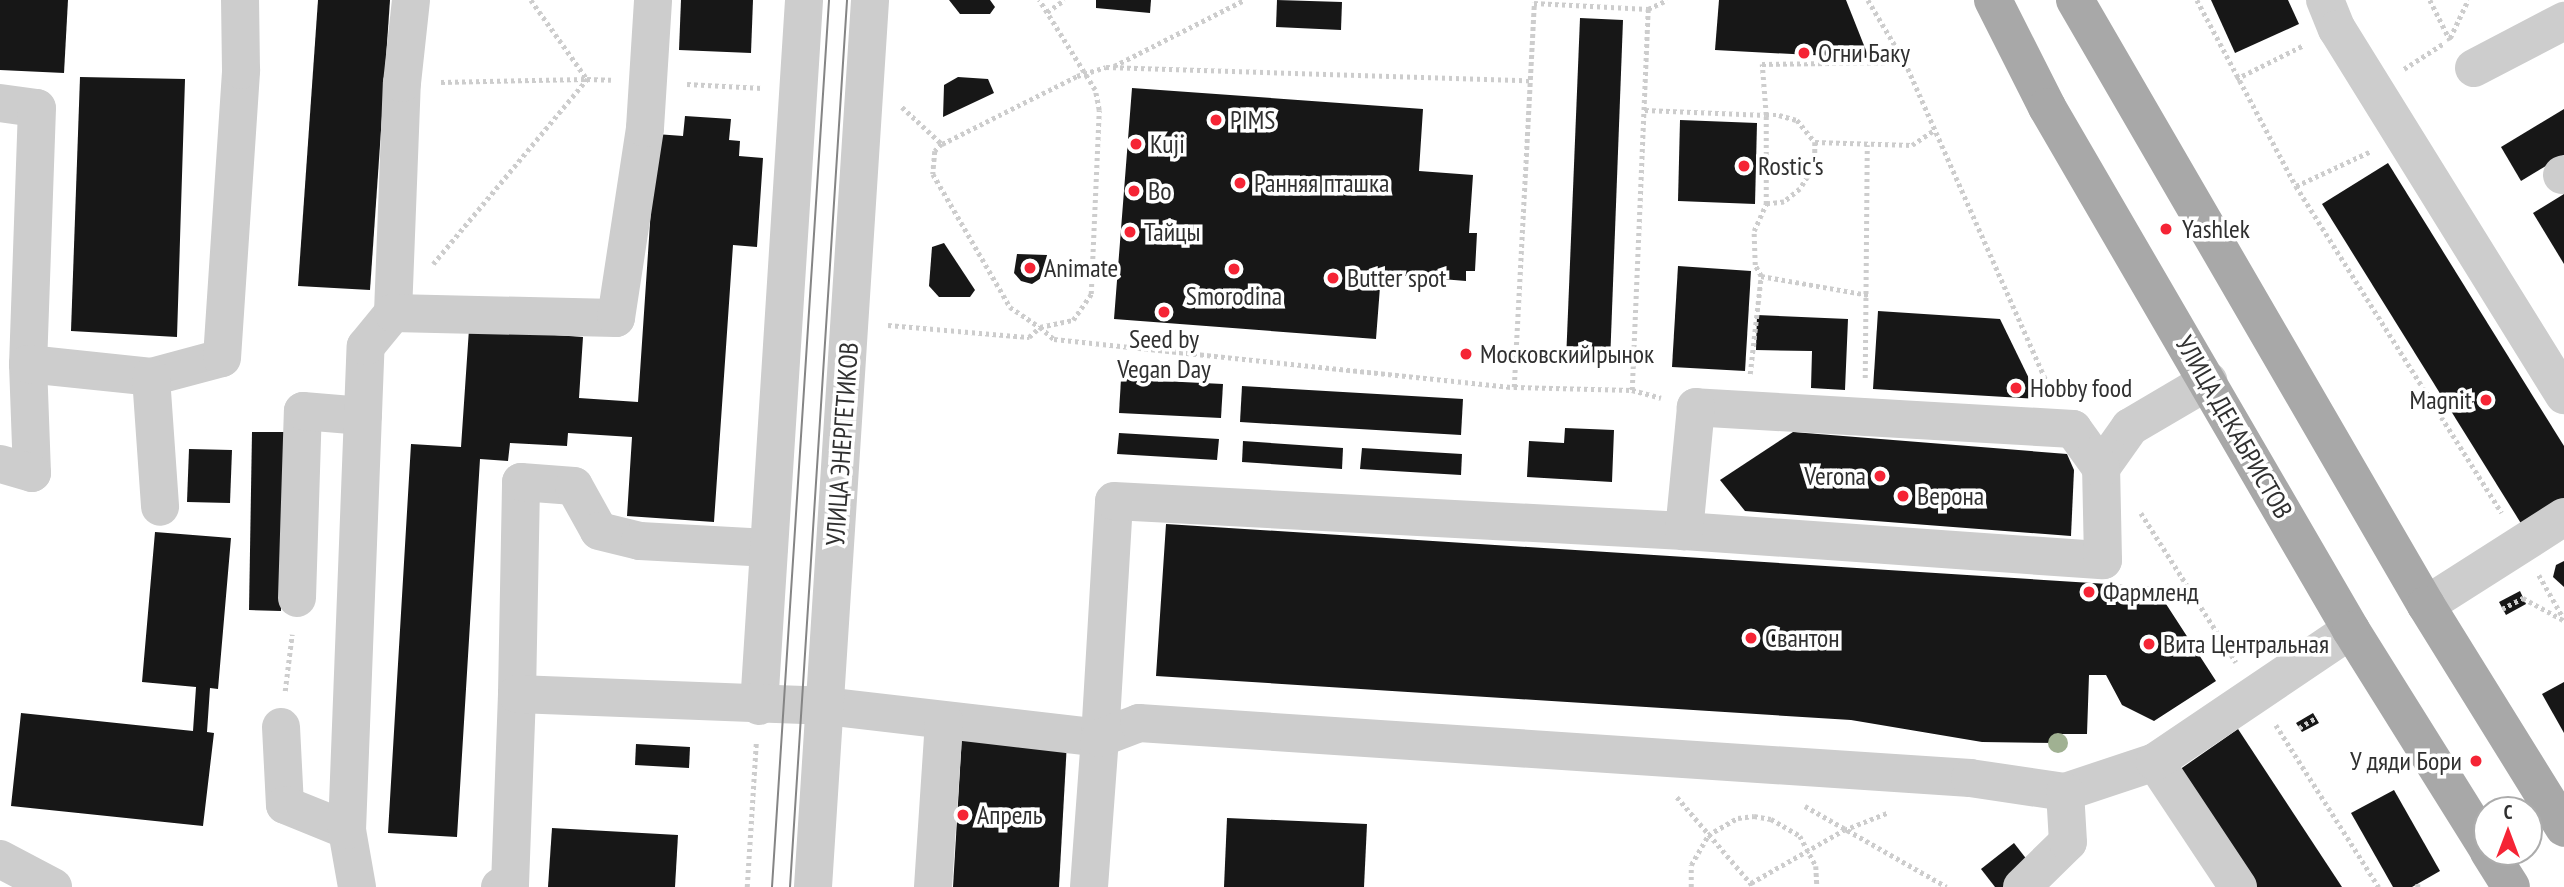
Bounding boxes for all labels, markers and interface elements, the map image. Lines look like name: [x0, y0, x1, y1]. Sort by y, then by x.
place label: Огни Баку: [1818, 37, 1910, 69]
marker: Огни Баку: [1796, 45, 1812, 61]
place label: PIMS: [1230, 104, 1275, 136]
marker: PIMS: [1208, 112, 1224, 128]
place label: Kuji: [1150, 128, 1185, 160]
marker: Kuji: [1128, 136, 1144, 152]
place label: Rostic's: [1758, 150, 1824, 182]
marker: Rostic's: [1736, 158, 1752, 174]
place label: Ранняя пташка: [1254, 167, 1389, 199]
place label: Bo: [1148, 175, 1171, 207]
marker: Ранняя пташка: [1232, 175, 1248, 191]
marker: Bo: [1126, 183, 1142, 199]
place label: Yashlek: [2182, 213, 2250, 245]
place label: Тайцы: [1144, 216, 1201, 248]
marker: Yashlek: [2156, 219, 2176, 239]
marker: Тайцы: [1122, 224, 1138, 240]
place label: Animate: [1044, 252, 1118, 284]
marker: Animate: [1022, 260, 1038, 276]
marker: Smorodina: [1226, 261, 1242, 277]
place label: Butter spot: [1347, 262, 1446, 294]
marker: Butter spot: [1325, 270, 1341, 286]
place label: Smorodina: [1186, 280, 1282, 312]
marker: Seed by Vegan Day: [1156, 304, 1172, 320]
place label: Seed by Vegan Day: [1117, 323, 1211, 384]
street label: УЛИЦА ДЕКАБРИСТОВ: [2169, 330, 2299, 524]
place label: Московский рынок: [1480, 338, 1654, 370]
street label: УЛИЦА ЭНЕРГЕТИКОВ: [819, 341, 865, 547]
marker: Московский рынок: [1458, 346, 1474, 362]
place label: Hobby food: [2030, 372, 2133, 404]
marker: Hobby food: [2008, 380, 2024, 396]
place label: Magnit: [2410, 384, 2472, 416]
marker: Magnit: [2478, 392, 2494, 408]
place label: Verona: [1804, 460, 1866, 492]
marker: Verona: [1872, 468, 1888, 484]
place label: Верона: [1917, 480, 1984, 512]
marker: Верона: [1895, 488, 1911, 504]
place label: Фармленд: [2103, 576, 2199, 608]
marker: Фармленд: [2081, 584, 2097, 600]
place label: Свантон: [1765, 622, 1840, 654]
place label: Вита Центральная: [2163, 628, 2329, 660]
marker: Свантон: [1743, 630, 1759, 646]
marker: Вита Центральная: [2141, 636, 2157, 652]
place label: У дяди Бори: [2349, 745, 2462, 777]
marker: У дяди Бори: [2468, 753, 2484, 769]
north arrow: [2473, 796, 2543, 866]
place label: Апрель: [977, 799, 1042, 831]
text: С: [2504, 800, 2512, 824]
marker: Апрель: [955, 807, 971, 823]

